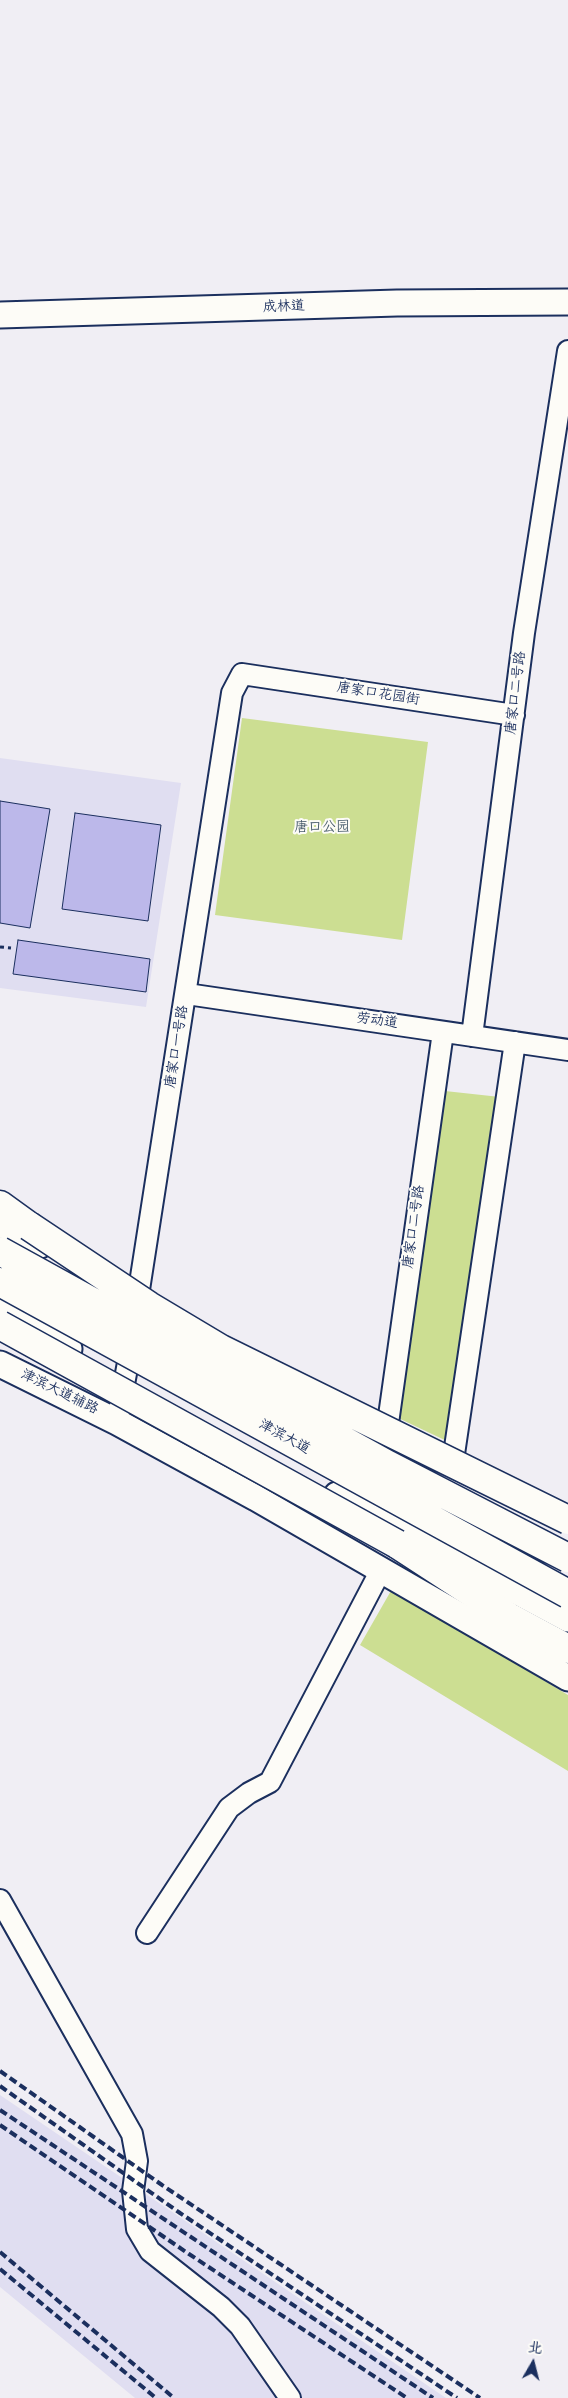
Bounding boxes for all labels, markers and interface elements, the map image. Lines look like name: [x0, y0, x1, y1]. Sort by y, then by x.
street label: 成林道: [263, 299, 305, 317]
street label: 唐家口二号路: [504, 650, 530, 736]
street label: 唐家口花园街: [335, 680, 421, 710]
park label: 唐口公园: [294, 821, 350, 837]
street label: 唐家口一号路: [163, 1004, 193, 1090]
street label: 劳动道: [355, 1011, 399, 1033]
street label: 唐家口二号路: [401, 1184, 429, 1270]
street label: 津滨大道辅路: [18, 1367, 100, 1419]
street label: 津滨大道: [255, 1417, 313, 1459]
text: 北: [527, 2336, 544, 2360]
north arrow: [508, 2338, 558, 2388]

